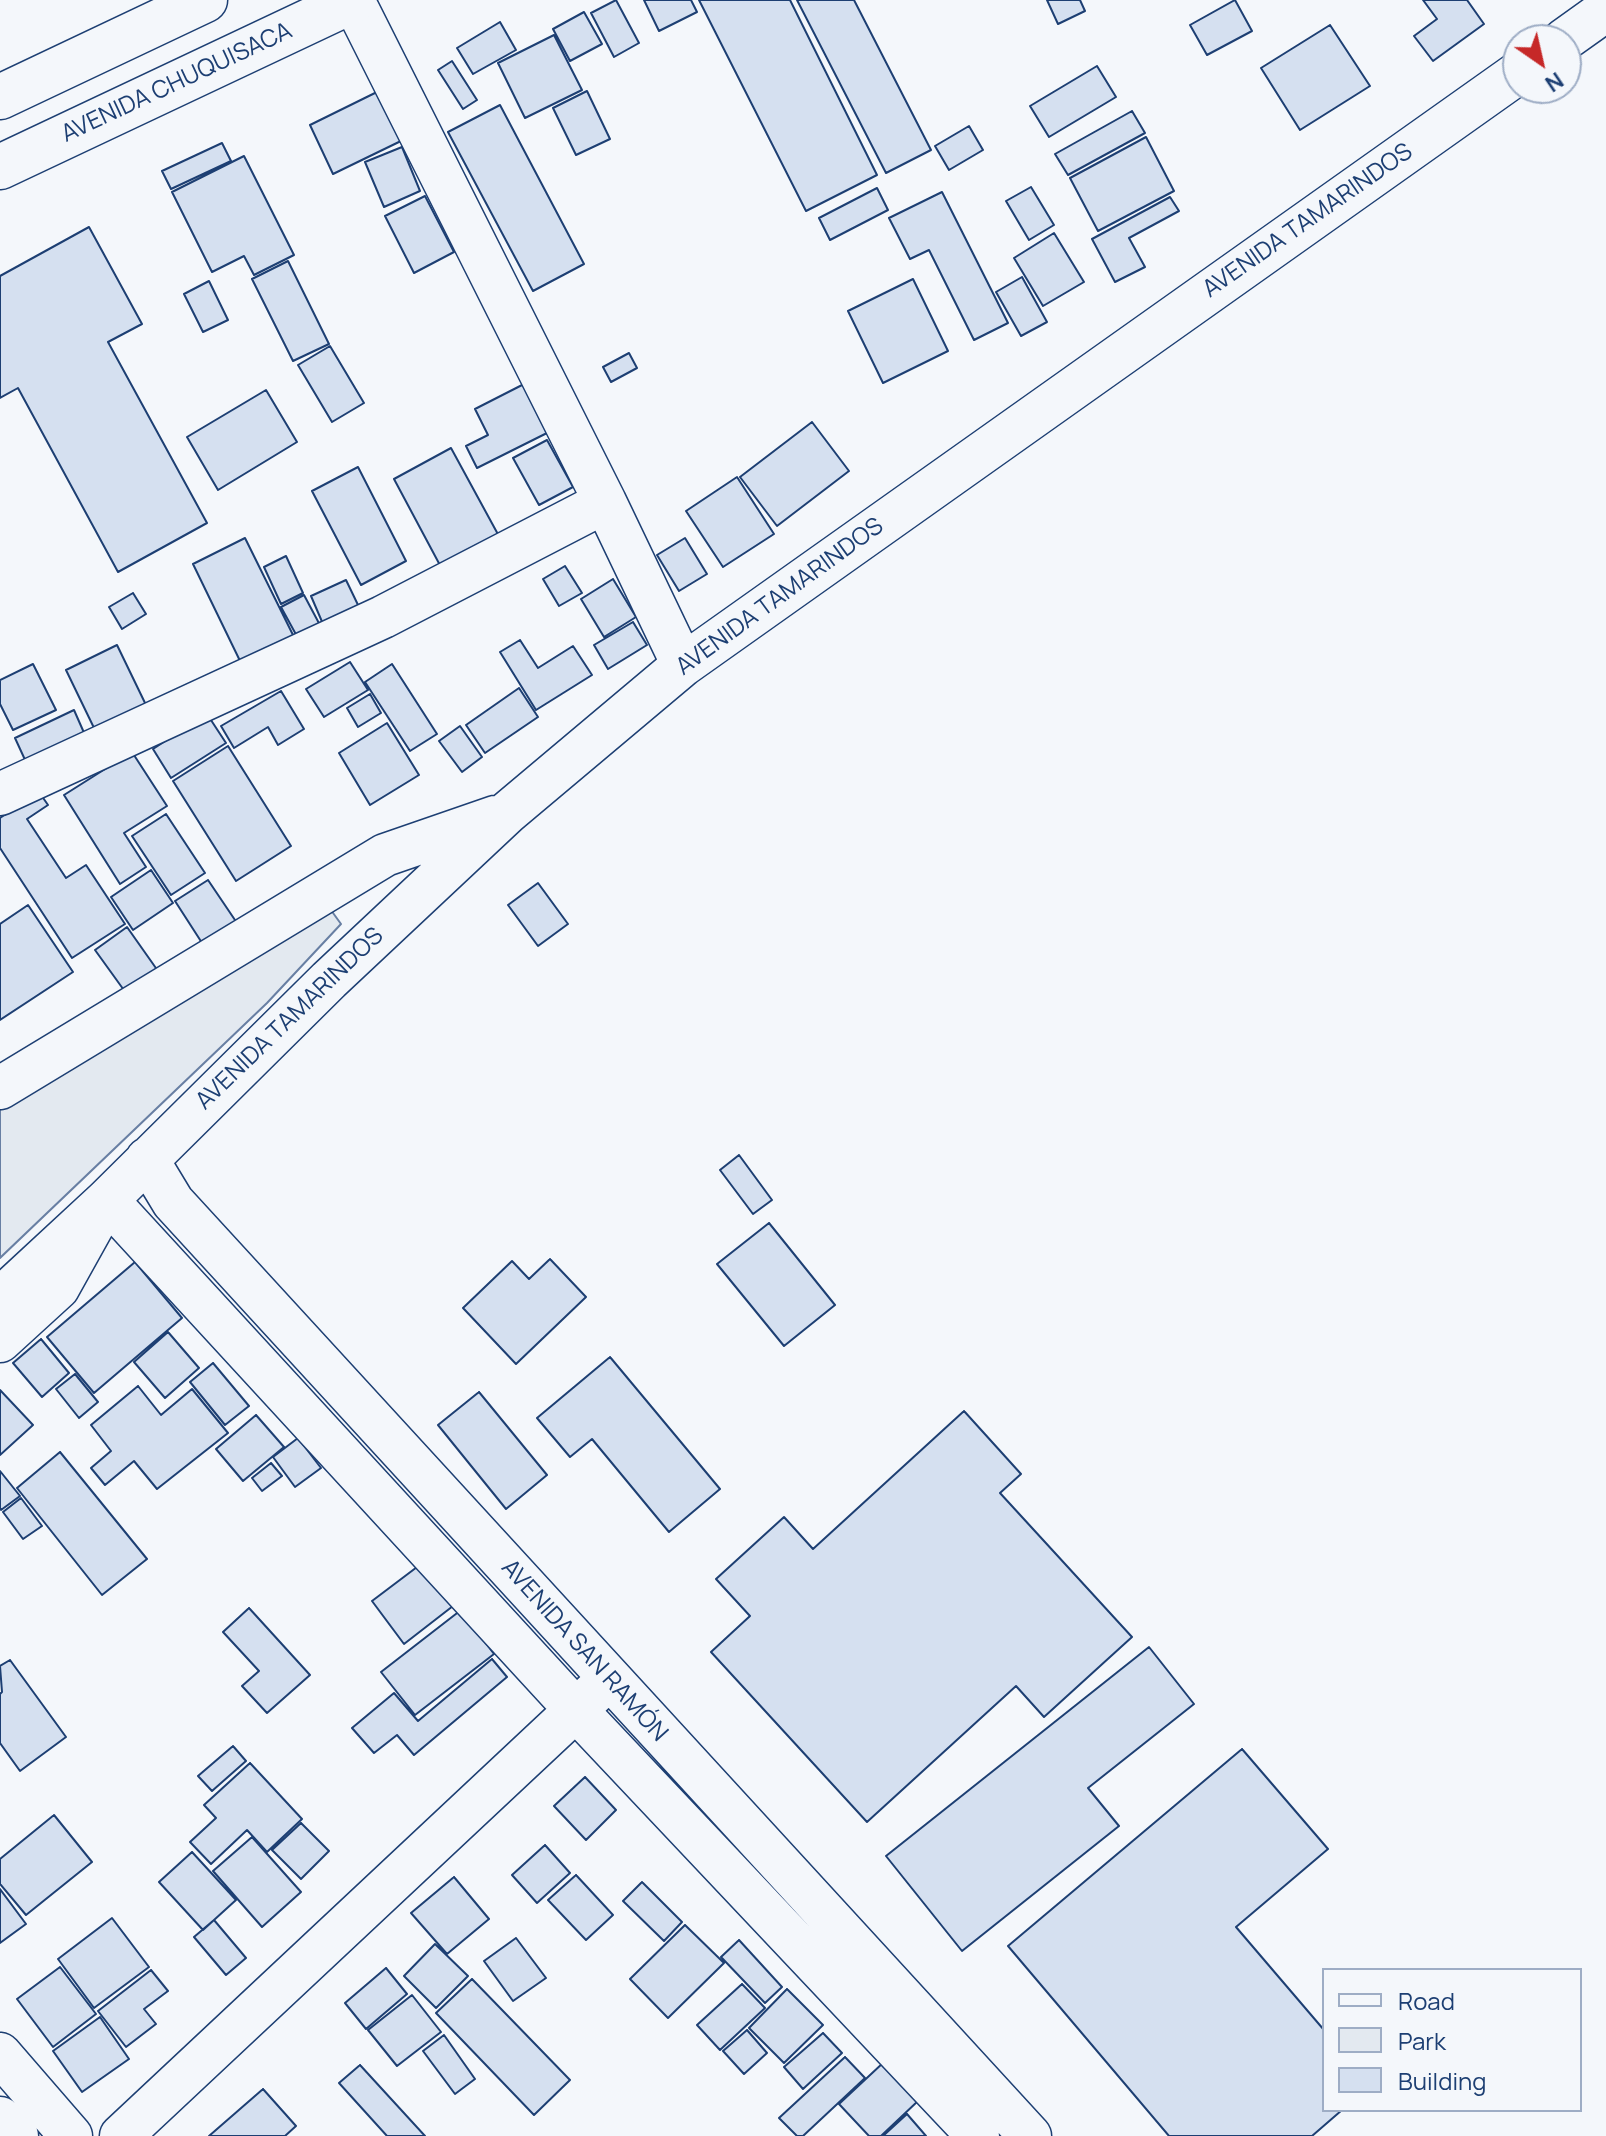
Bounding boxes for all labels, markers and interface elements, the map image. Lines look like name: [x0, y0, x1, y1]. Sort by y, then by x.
street label: AVENIDA CHUQUISACA: [57, 17, 297, 149]
north arrow: [1502, 24, 1582, 104]
text: N: [1539, 65, 1569, 99]
street label: AVENIDA TAMARINDOS: [1198, 138, 1418, 304]
street label: AVENIDA TAMARINDOS: [671, 512, 889, 682]
street label: AVENIDA TAMARINDOS: [190, 922, 390, 1116]
street label: AVENIDA SAN RAMÓN: [495, 1554, 673, 1748]
legend: [1322, 1968, 1582, 2112]
text: Road: [1398, 1984, 1455, 2017]
text: Park: [1398, 2024, 1446, 2057]
text: Building: [1398, 2064, 1486, 2097]

